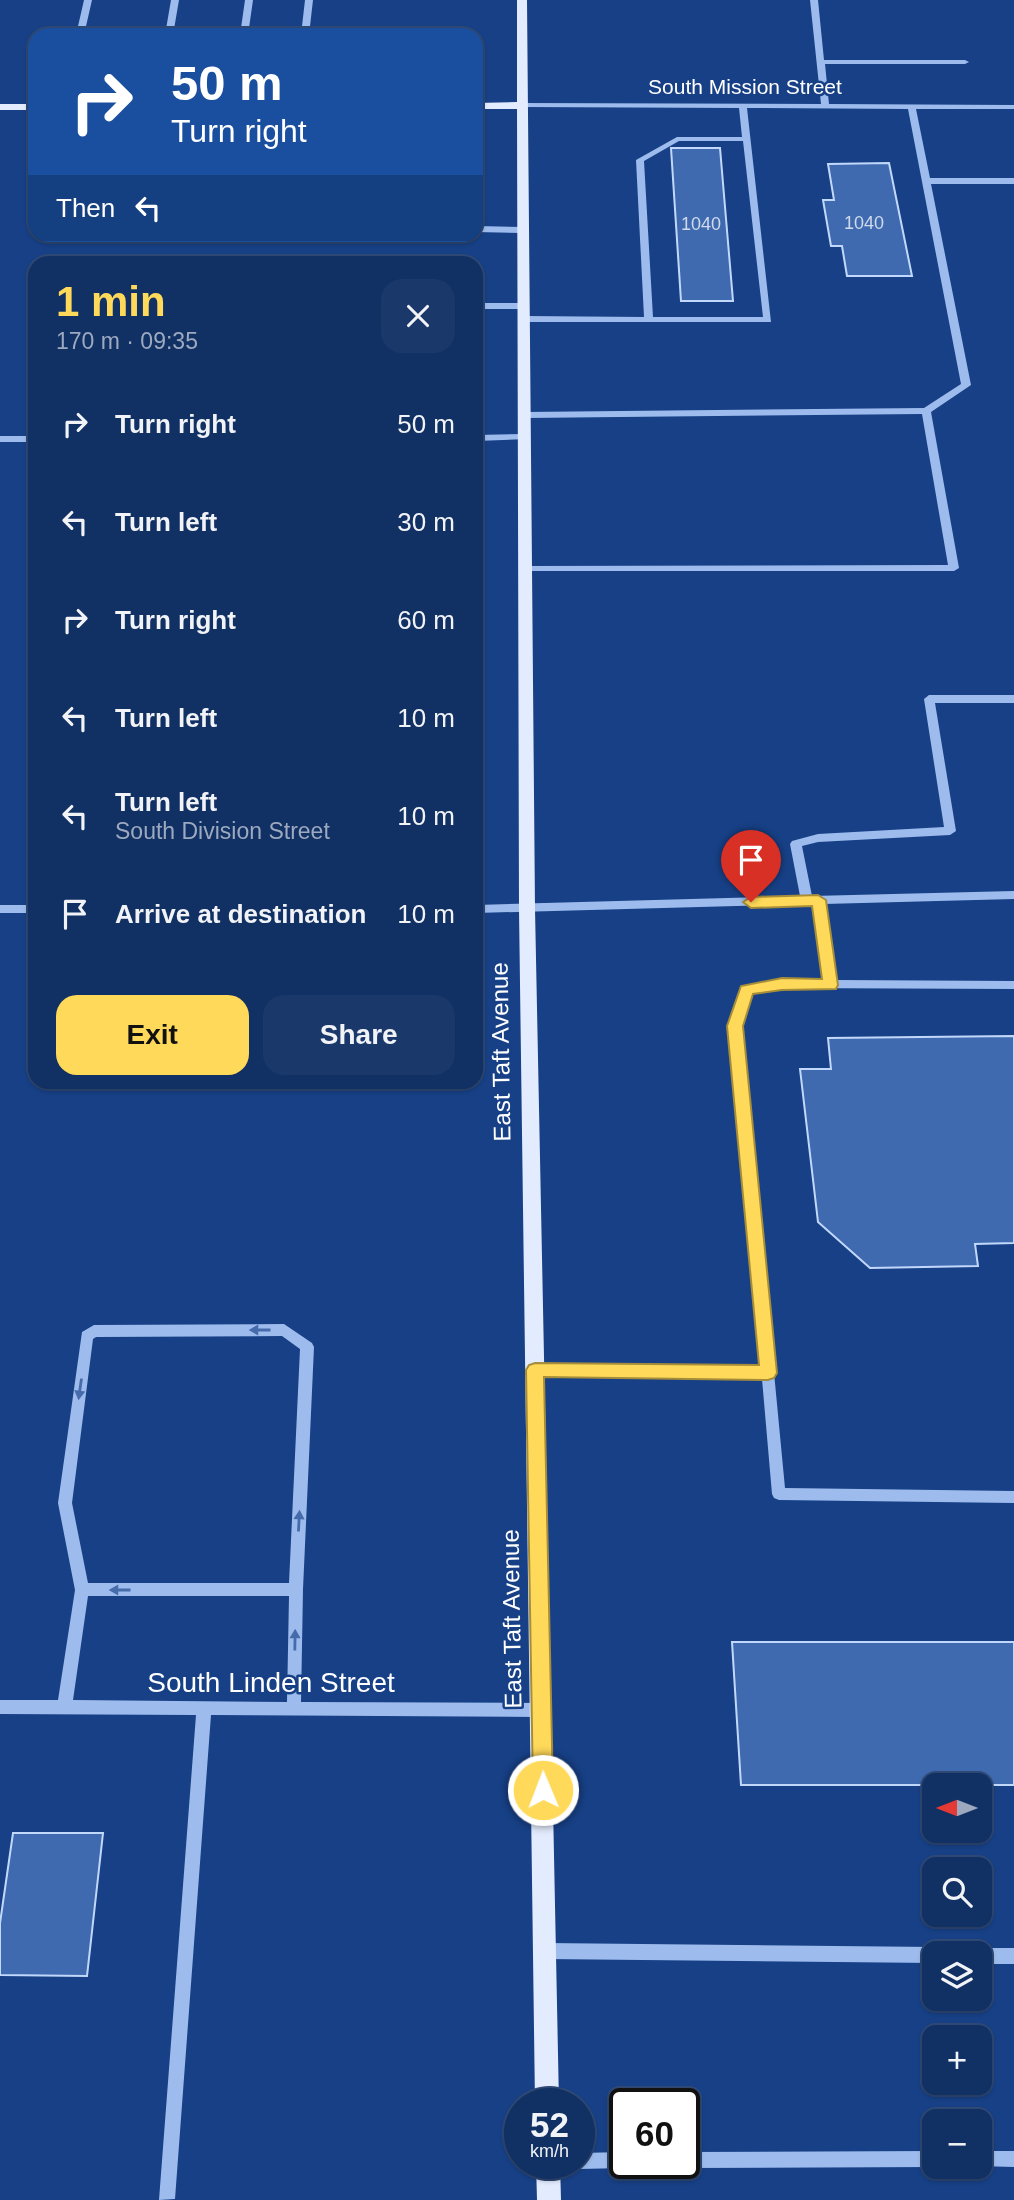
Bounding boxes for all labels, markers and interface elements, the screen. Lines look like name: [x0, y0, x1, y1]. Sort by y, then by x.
icon: right: [56, 56, 147, 147]
text: 50 m: [171, 56, 283, 110]
street label: South Mission Street: [648, 75, 842, 98]
text: Turn right: [171, 113, 307, 149]
icon: left: [129, 189, 167, 227]
text: Then: [56, 193, 115, 223]
house number: 1040: [844, 213, 884, 233]
house number: 1040: [681, 214, 721, 234]
text: 1 min: [56, 278, 166, 325]
button: close: [381, 279, 455, 353]
text: 170 m · 09:35: [56, 328, 198, 354]
icon: right: [56, 405, 94, 443]
text: Turn right: [115, 409, 236, 439]
text: 50 m: [397, 409, 455, 439]
icon: left: [56, 503, 94, 541]
text: Turn left: [115, 507, 217, 537]
text: 30 m: [397, 507, 455, 537]
icon: right: [56, 601, 94, 639]
text: Turn right: [115, 605, 236, 635]
text: 60 m: [397, 605, 455, 635]
icon: left: [56, 699, 94, 737]
text: Turn left: [115, 703, 217, 733]
text: 10 m: [397, 703, 455, 733]
text: Turn left: [115, 787, 217, 817]
icon: left: [56, 797, 94, 835]
text: 10 m: [397, 801, 455, 831]
text: South Division Street: [115, 818, 330, 844]
pin: [721, 830, 781, 902]
icon: arrive: [732, 841, 770, 879]
icon: arrive: [56, 895, 94, 933]
text: Arrive at destination: [115, 899, 366, 929]
text: 10 m: [397, 899, 455, 929]
street label: East Taft Avenue: [485, 962, 516, 1142]
button: Exit: [56, 995, 249, 1075]
button: Share: [263, 995, 455, 1075]
one-way arrow: [248, 1325, 270, 1336]
one-way arrow: [74, 1378, 85, 1400]
one-way arrow: [294, 1510, 305, 1532]
street label: East Taft Avenue: [496, 1529, 527, 1709]
one-way arrow: [108, 1584, 130, 1596]
one-way arrow: [290, 1629, 301, 1651]
street label: South Linden Street: [147, 1667, 395, 1698]
position arrow: [506, 1753, 580, 1827]
north arrow: [922, 1773, 992, 1843]
map controls: [922, 1773, 992, 2179]
button: search: [922, 1857, 992, 1927]
button: layers: [922, 1941, 992, 2011]
button: +: [922, 2025, 992, 2095]
speed limit sign: 60: [609, 2088, 700, 2179]
text: 52: [530, 2105, 569, 2144]
button: −: [922, 2109, 992, 2179]
text: km/h: [530, 2141, 569, 2161]

